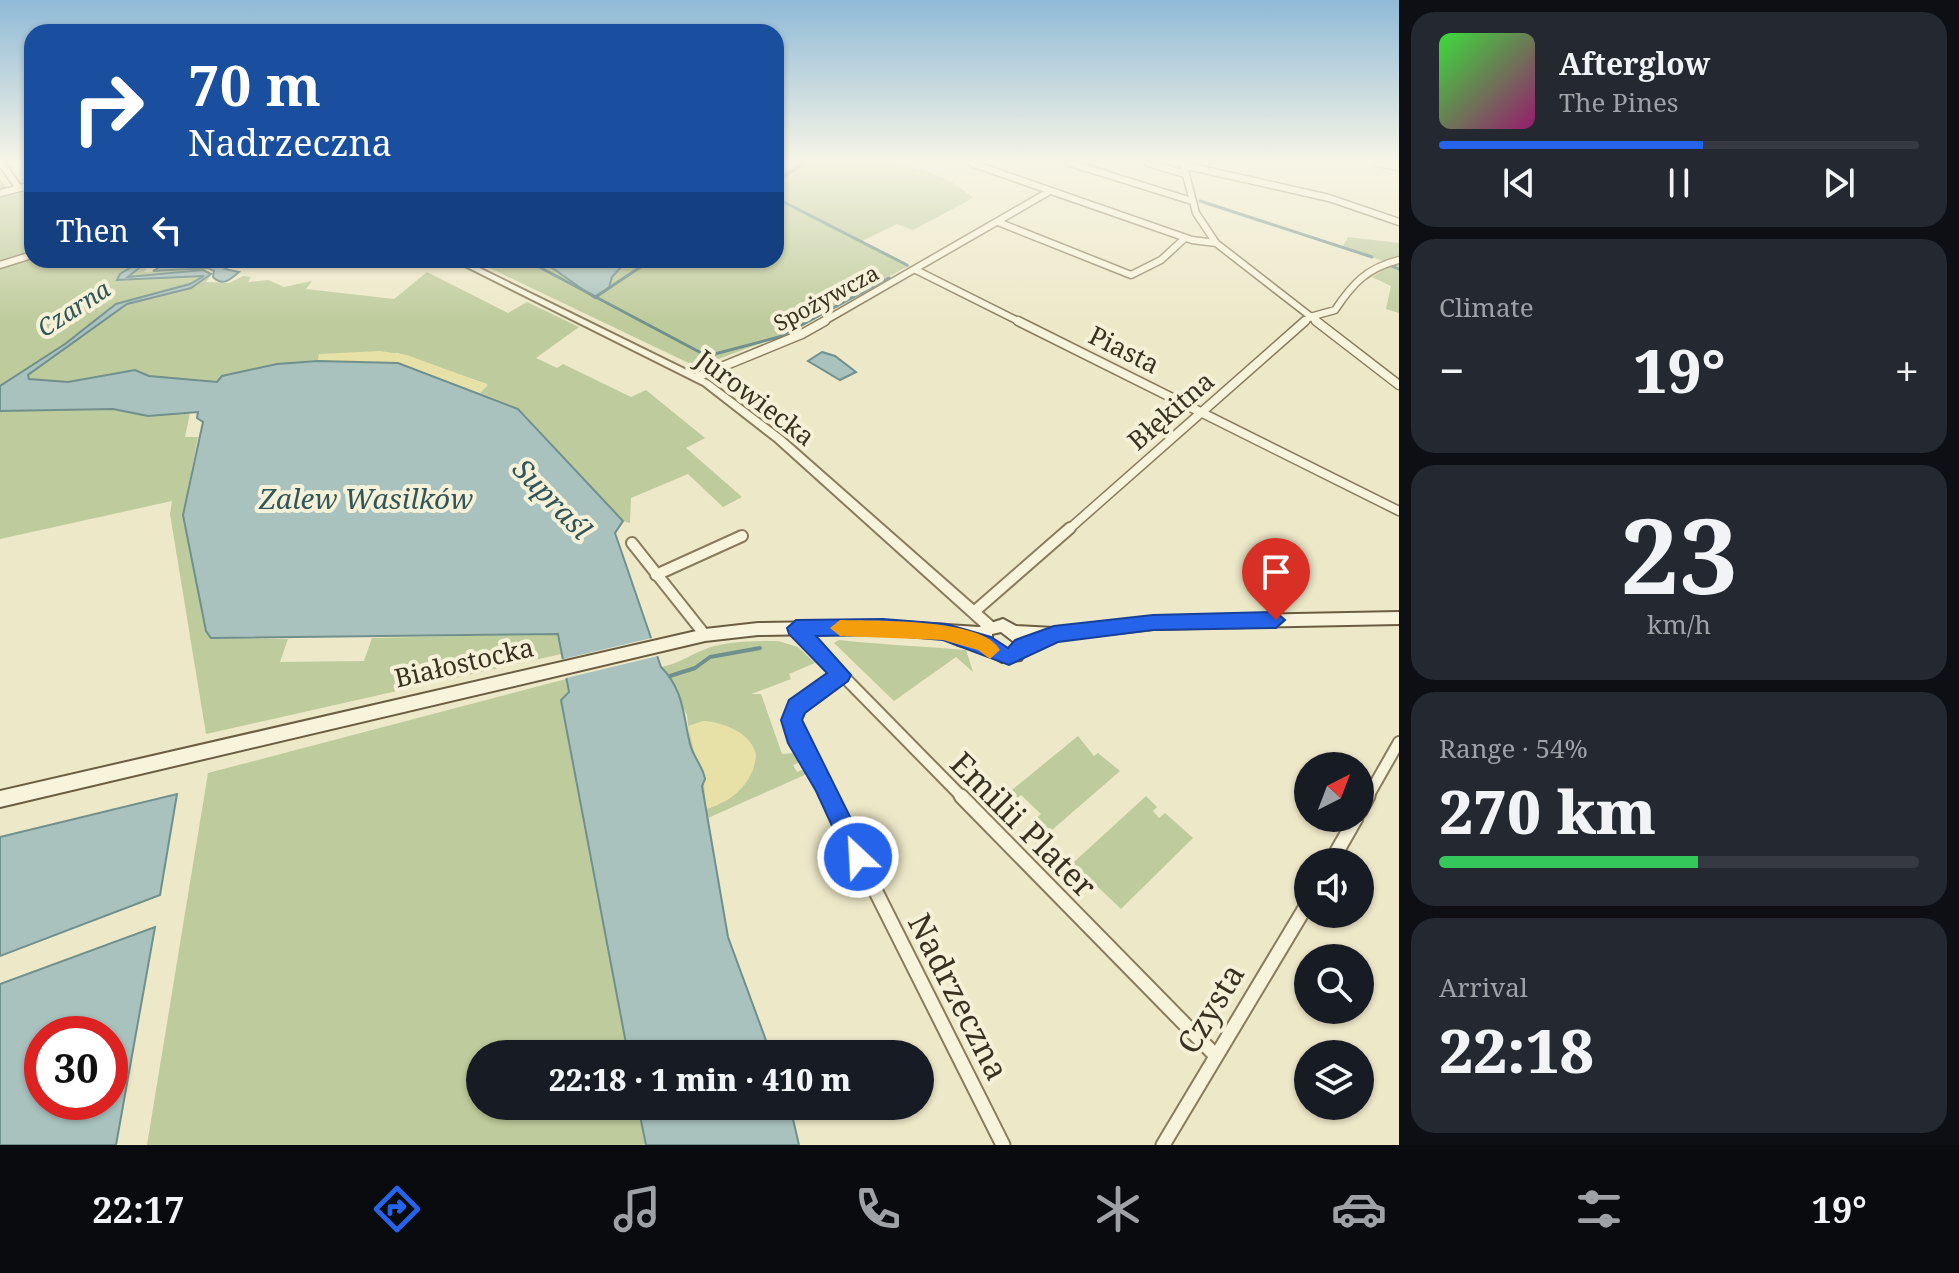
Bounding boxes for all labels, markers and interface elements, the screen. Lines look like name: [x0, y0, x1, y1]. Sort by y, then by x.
text: Afterglow: [1559, 43, 1710, 84]
text: 70 m: [188, 46, 321, 122]
icon: right: [56, 56, 160, 160]
text: The Pines: [1559, 84, 1679, 120]
text: Nadrzeczna: [188, 118, 392, 167]
icon: previous: [1497, 161, 1541, 205]
icon: pause: [1657, 161, 1701, 205]
icon: next: [1817, 161, 1861, 205]
icon: left: [145, 208, 189, 252]
text: Then: [56, 210, 129, 251]
street label: Spożywcza: [768, 257, 883, 337]
water label: Czarna: [30, 272, 116, 344]
text: Climate: [1439, 289, 1534, 325]
street label: Piasta: [1083, 317, 1166, 382]
text: 19°: [1633, 329, 1725, 411]
street label: Jurowiecka: [688, 340, 822, 454]
text: −: [1439, 340, 1464, 400]
text: +: [1894, 340, 1919, 400]
street label: Błękitna: [1120, 363, 1221, 458]
water label: Supraśl: [505, 450, 601, 547]
water label: Zalew Wasilków: [258, 479, 473, 517]
text: 23: [1620, 483, 1738, 624]
pin: [1242, 538, 1310, 620]
icon: arrive: [1254, 550, 1298, 594]
text: km/h: [1647, 606, 1711, 642]
street label: Białostocka: [391, 629, 537, 696]
text: Range · 54%: [1439, 730, 1588, 766]
street label: Emilii Plater: [942, 742, 1106, 906]
north arrow: [1294, 752, 1374, 832]
map controls: [1294, 752, 1374, 1120]
text: 270 km: [1439, 770, 1656, 852]
position arrow: [816, 815, 900, 899]
button: sound: [1294, 848, 1374, 928]
street label: Nadrzeczna: [899, 906, 1020, 1087]
button: search: [1294, 944, 1374, 1024]
street label: Czysta: [1166, 955, 1253, 1061]
text: Arrival: [1439, 969, 1528, 1005]
text: 22:18: [1439, 1009, 1594, 1091]
speed limit sign: 30: [24, 1016, 128, 1120]
button: layers: [1294, 1040, 1374, 1120]
text: 22:18 · 1 min · 410 m: [549, 1059, 851, 1100]
icon: directions: [369, 1181, 425, 1237]
icon: music: [609, 1181, 665, 1237]
icon: phone: [850, 1181, 906, 1237]
icon: climate: [1090, 1181, 1146, 1237]
icon: car: [1331, 1181, 1387, 1237]
icon: filters: [1571, 1181, 1627, 1237]
text: 22:17: [92, 1185, 185, 1234]
text: 19°: [1812, 1185, 1867, 1234]

